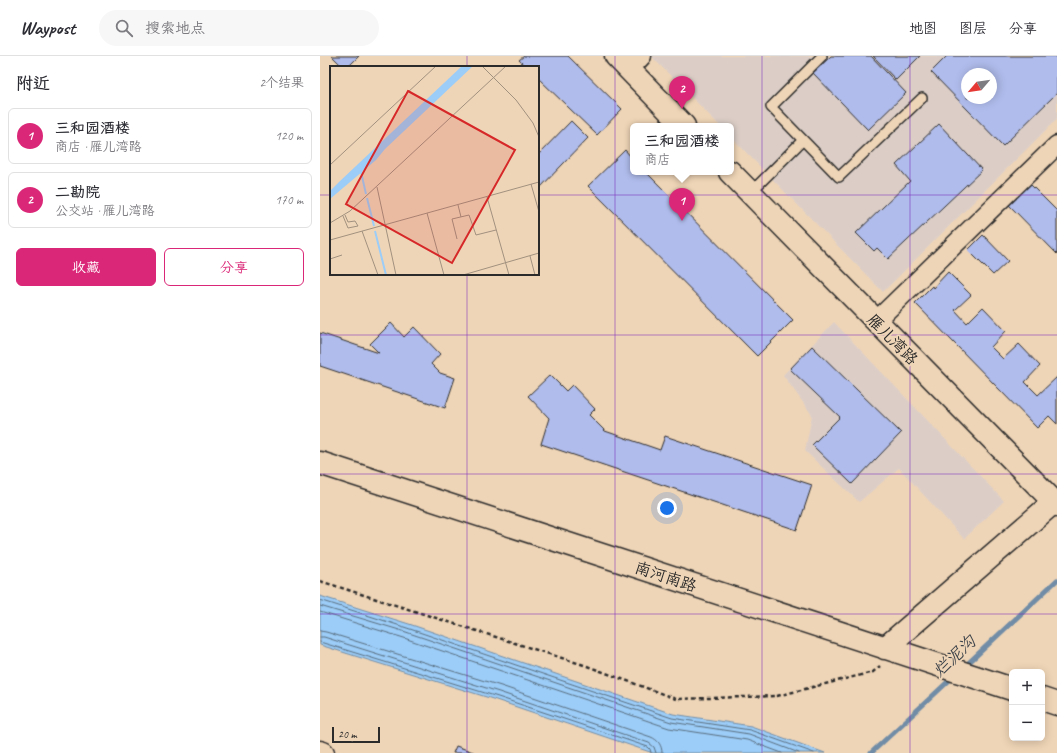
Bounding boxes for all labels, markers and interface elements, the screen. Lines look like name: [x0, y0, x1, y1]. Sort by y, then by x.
search box: [99, 10, 379, 46]
text: Waypost: [20, 16, 75, 40]
icon: search: [113, 17, 135, 39]
text: 搜索地点: [145, 19, 205, 38]
text: 地图: [909, 20, 937, 37]
text: 图层: [959, 20, 987, 37]
text: 分享: [1009, 20, 1037, 37]
inset map: [330, 66, 539, 275]
north arrow: [961, 68, 997, 104]
text: 附近: [16, 73, 50, 94]
text: 2个结果: [259, 75, 304, 91]
pin: 2: [669, 76, 695, 109]
text: 三和园酒楼: [55, 119, 130, 138]
popup: [630, 123, 734, 175]
text: 1: [27, 128, 33, 144]
text: 120 m: [275, 128, 303, 144]
text: 三和园酒楼: [644, 132, 720, 151]
text: 商店 · 雁儿湾路: [55, 139, 142, 155]
text: 商店: [644, 152, 671, 168]
text: 二勘院: [55, 183, 100, 202]
pin: 1: [669, 188, 695, 221]
text: 2: [27, 192, 33, 208]
text: 170 m: [275, 192, 303, 208]
text: 公交站 · 雁儿湾路: [55, 203, 155, 219]
button: 收藏: [16, 248, 156, 286]
button: 分享: [164, 248, 304, 286]
street label: 雁儿湾路: [863, 310, 922, 369]
your location: [657, 498, 677, 518]
street label: 南河南路: [632, 558, 699, 596]
water label: 烂泥沟: [929, 630, 982, 681]
map controls: [1009, 669, 1045, 741]
button: +: [1009, 669, 1045, 705]
button: −: [1009, 705, 1045, 741]
scale bar: [332, 725, 380, 744]
text: 20 m: [338, 727, 357, 741]

